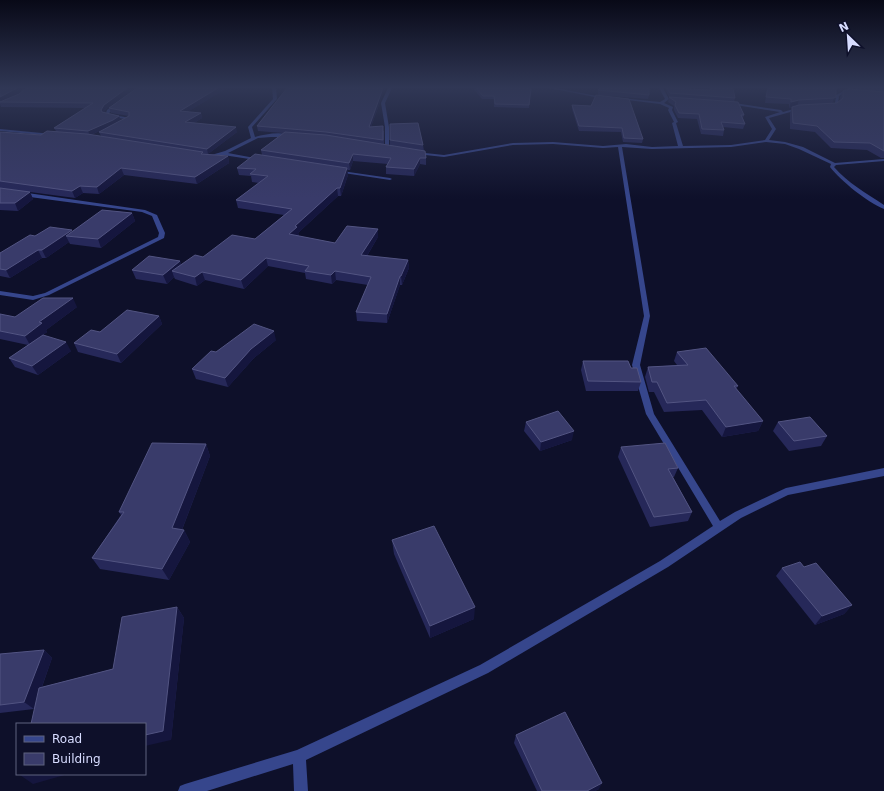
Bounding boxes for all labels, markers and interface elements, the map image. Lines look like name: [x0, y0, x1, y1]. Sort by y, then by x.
north arrow: [828, 16, 868, 56]
text: N: [837, 20, 851, 35]
legend: [16, 723, 146, 775]
text: Road: [52, 732, 82, 746]
text: Building: [52, 752, 101, 766]

